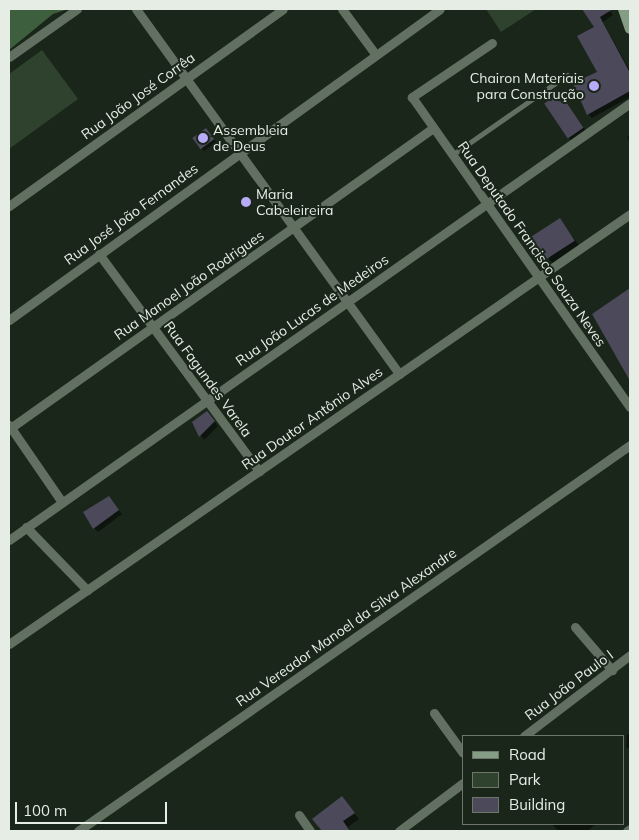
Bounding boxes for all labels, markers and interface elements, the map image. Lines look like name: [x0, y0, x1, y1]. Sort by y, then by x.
street label: Rua João José Corrêa: [78, 49, 198, 143]
place label: Chairon Materiais para Construção: [470, 70, 584, 102]
marker: Chairon Materiais para Construção: [588, 80, 600, 92]
place label: Assembleia de Deus: [213, 122, 288, 154]
marker: Assembleia de Deus: [197, 132, 209, 144]
street label: Rua Deputado Francisco Souza Neves: [454, 138, 610, 350]
street label: Rua José João Fernandes: [61, 160, 201, 268]
place label: Maria Cabeleireira: [256, 186, 333, 218]
marker: Maria Cabeleireira: [240, 196, 252, 208]
street label: Rua Manoel João Rodrigues: [111, 227, 267, 343]
street label: Rua João Lucas de Medeiros: [232, 251, 392, 369]
street label: Rua Fagundes Varela: [160, 318, 256, 440]
street label: Rua Doutor Antônio Alves: [238, 363, 386, 473]
street label: Rua Vereador Manoel da Silva Alexandre: [233, 544, 459, 710]
street label: Rua João Paulo I: [521, 646, 617, 724]
legend: [462, 735, 624, 825]
text: Road: [509, 745, 546, 764]
text: Park: [509, 770, 541, 789]
scale bar: [18, 792, 170, 824]
text: Building: [509, 795, 565, 814]
text: 100 m: [23, 801, 67, 820]

